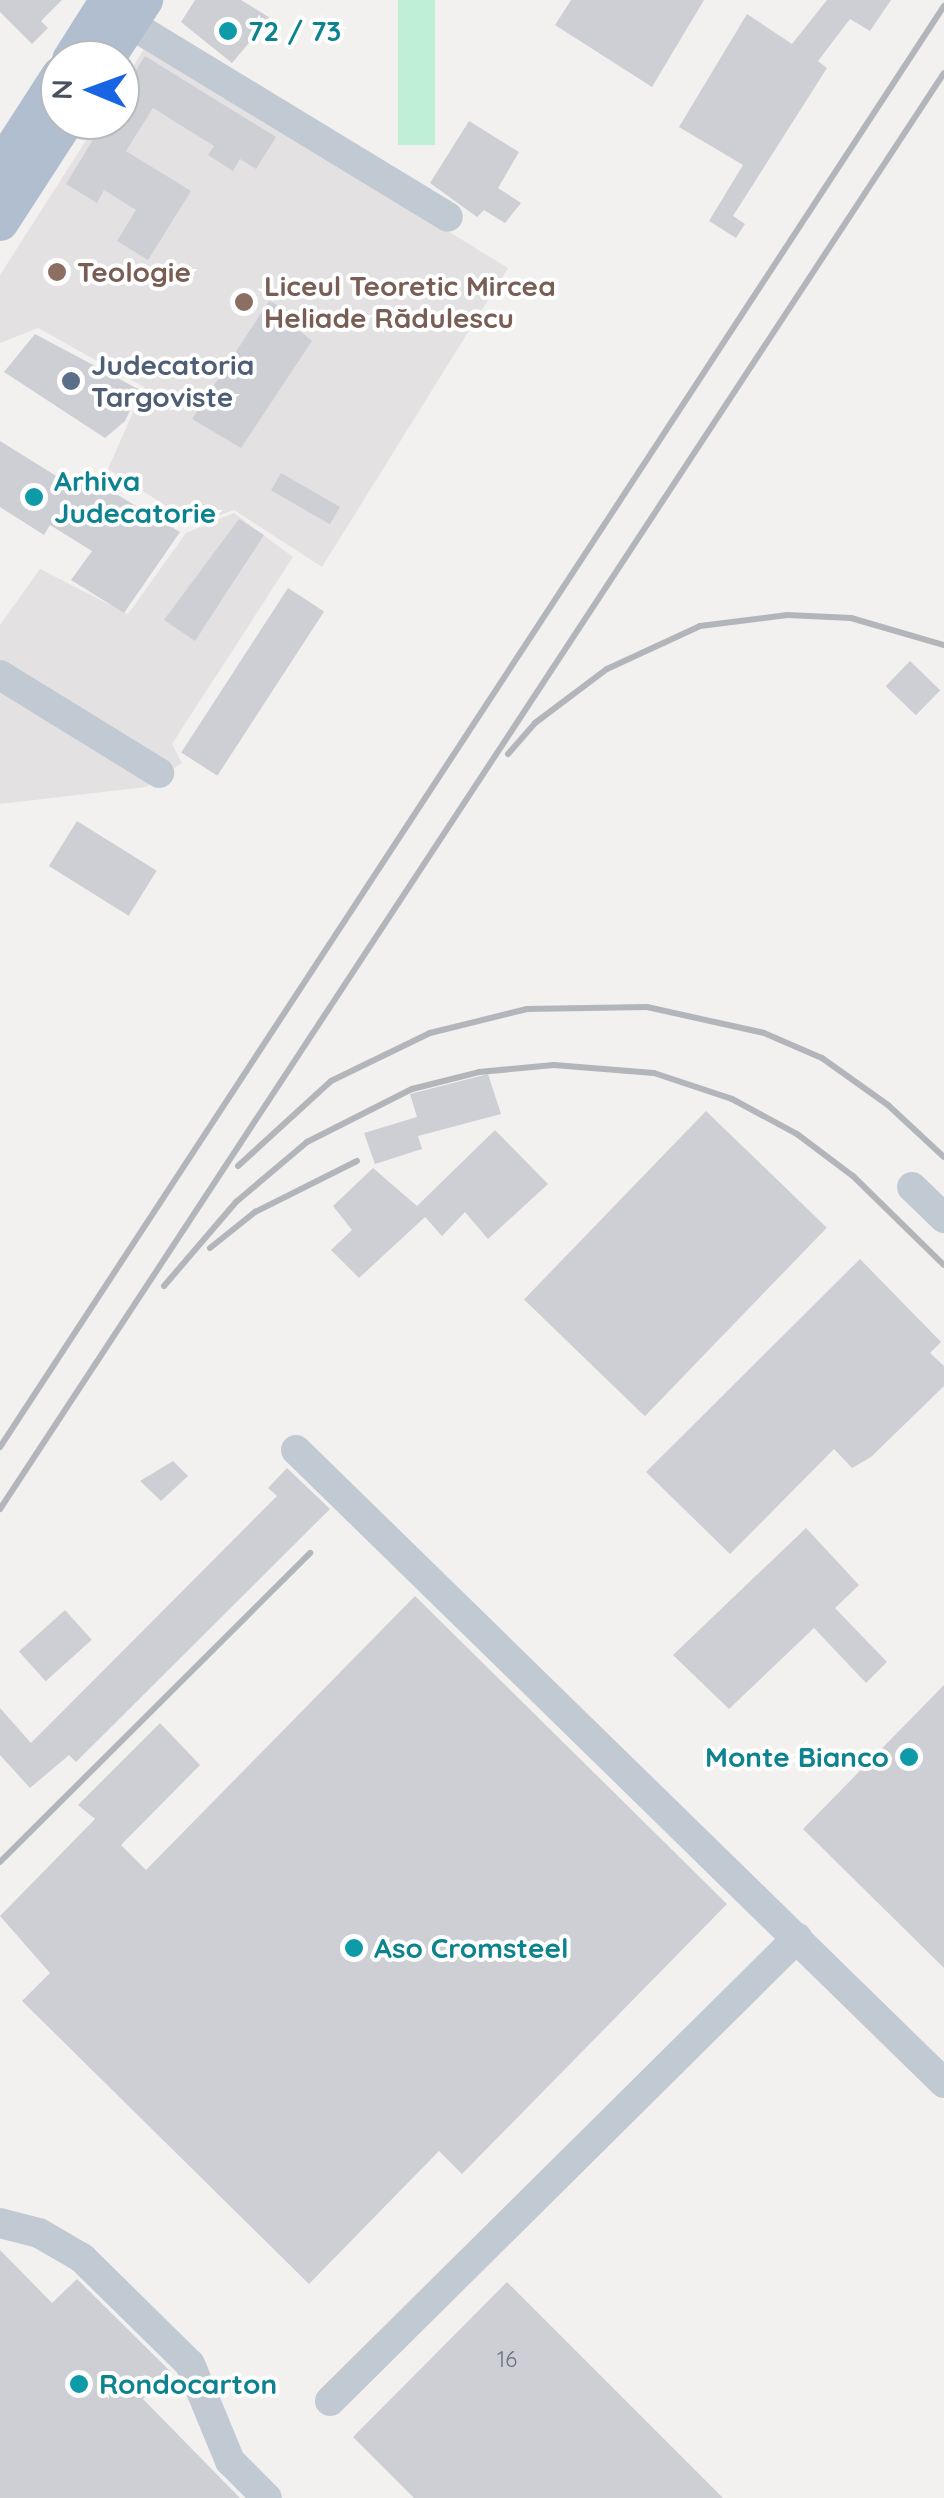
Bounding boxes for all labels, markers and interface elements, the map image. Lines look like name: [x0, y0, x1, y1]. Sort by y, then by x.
place label: 72 / 73: [248, 14, 341, 48]
marker: 72 / 73: [217, 20, 239, 42]
north arrow: [40, 40, 140, 140]
text: N: [44, 79, 79, 100]
place label: Teologie: [77, 255, 191, 289]
marker: Teologie: [46, 261, 68, 283]
place label: Liceul Teoretic Mircea Heliade Rădulescu: [264, 269, 556, 335]
marker: Liceul Teoretic Mircea Heliade Rădulescu: [233, 291, 255, 313]
place label: Judecatoria Targoviste: [91, 348, 254, 414]
marker: Judecatoria Targoviste: [60, 370, 82, 392]
place label: Arhiva Judecatorie: [54, 464, 216, 530]
marker: Arhiva Judecatorie: [23, 486, 45, 508]
place label: Monte Bianco: [705, 1740, 889, 1774]
marker: Monte Bianco: [898, 1746, 920, 1768]
place label: Aso Cromsteel: [374, 1931, 568, 1965]
marker: Aso Cromsteel: [343, 1937, 365, 1959]
house number: 16: [497, 2347, 517, 2373]
place label: Rondocarton: [99, 2367, 277, 2401]
marker: Rondocarton: [68, 2373, 90, 2395]

